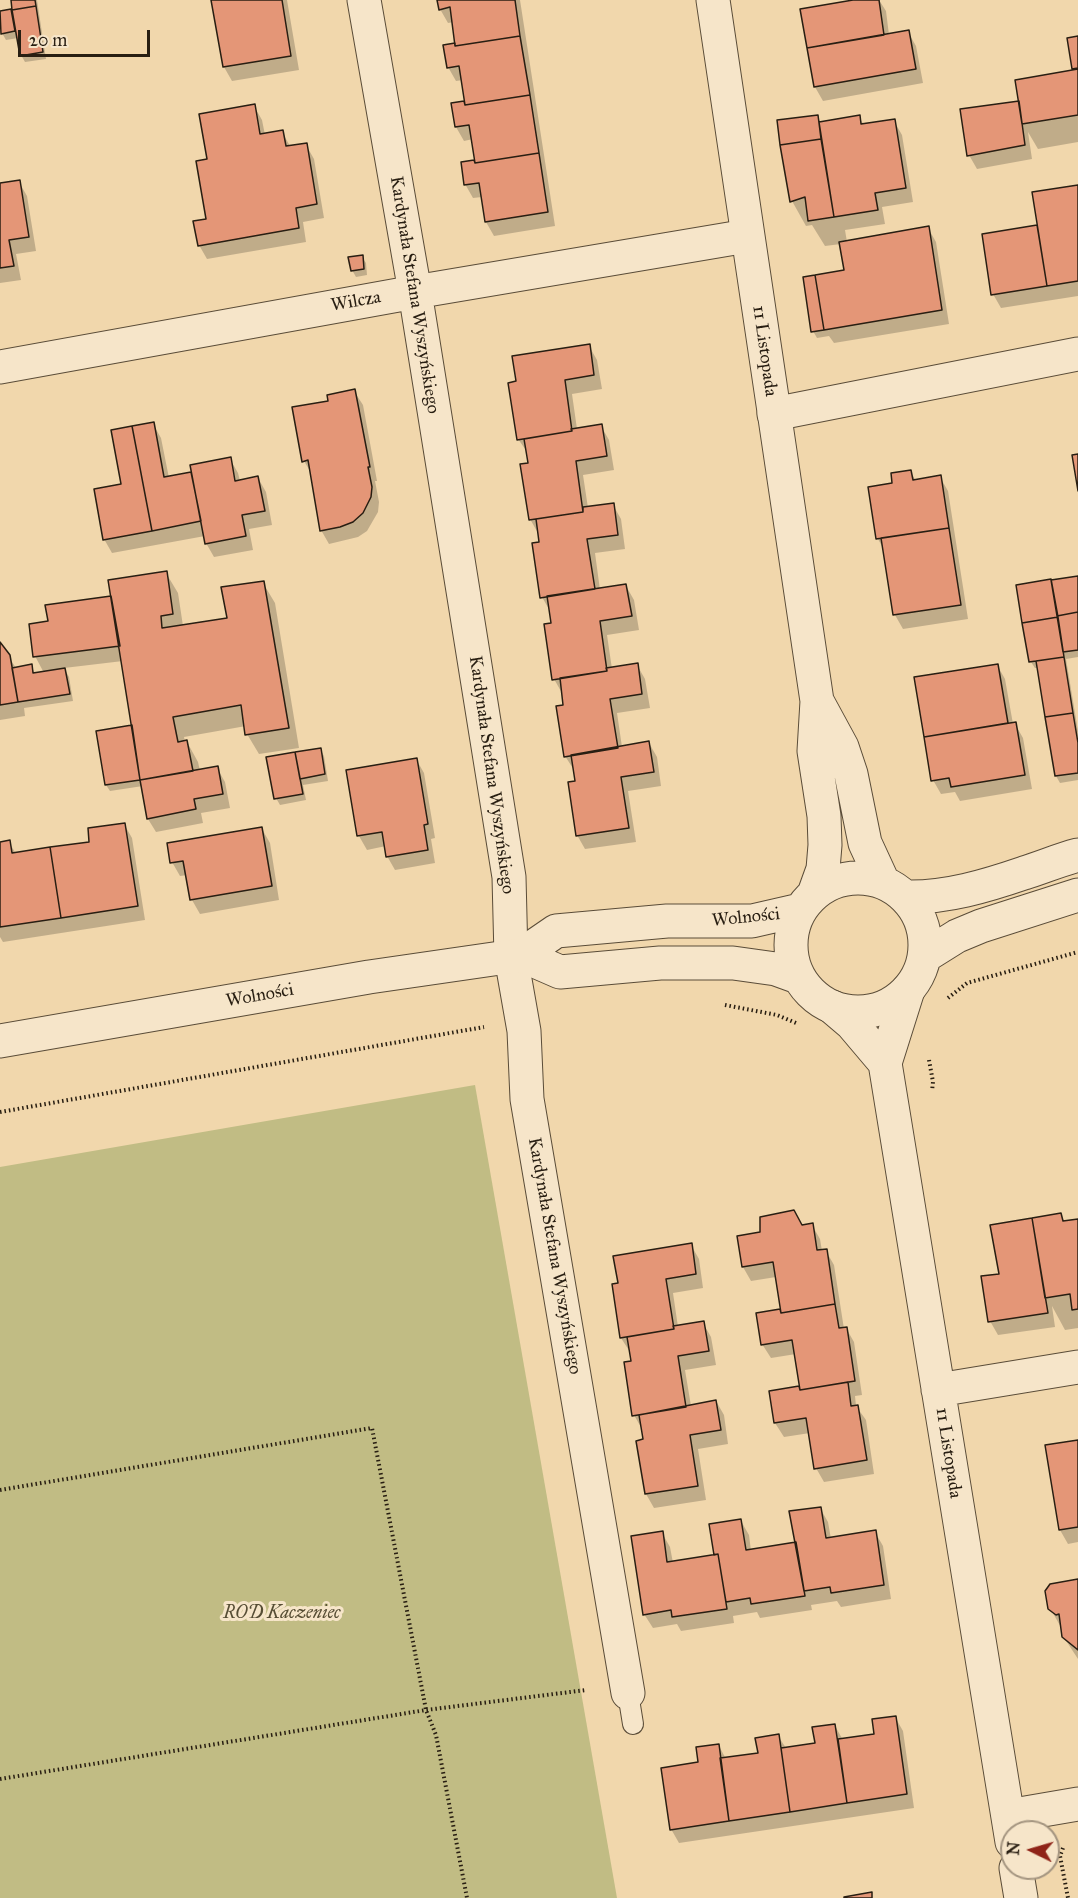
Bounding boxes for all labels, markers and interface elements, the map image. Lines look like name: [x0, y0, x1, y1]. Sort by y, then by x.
scale bar: [21, 18, 153, 56]
text: 20 m: [29, 29, 67, 51]
street label: Kardynała Stefana Wyszyńskiego: [385, 175, 443, 415]
street label: Wilcza: [329, 287, 383, 317]
street label: 11 Listopada: [747, 304, 781, 398]
street label: Kardynała Stefana Wyszyńskiego: [464, 654, 518, 896]
street label: Wolności: [711, 904, 781, 932]
street label: Wolności: [224, 979, 296, 1013]
street label: Kardynała Stefana Wyszyńskiego: [522, 1136, 586, 1376]
street label: 11 Listopada: [930, 1406, 966, 1500]
park label: ROD Kaczeniec: [223, 1603, 341, 1625]
north arrow: [1000, 1820, 1060, 1880]
text: N: [1004, 1841, 1024, 1856]

